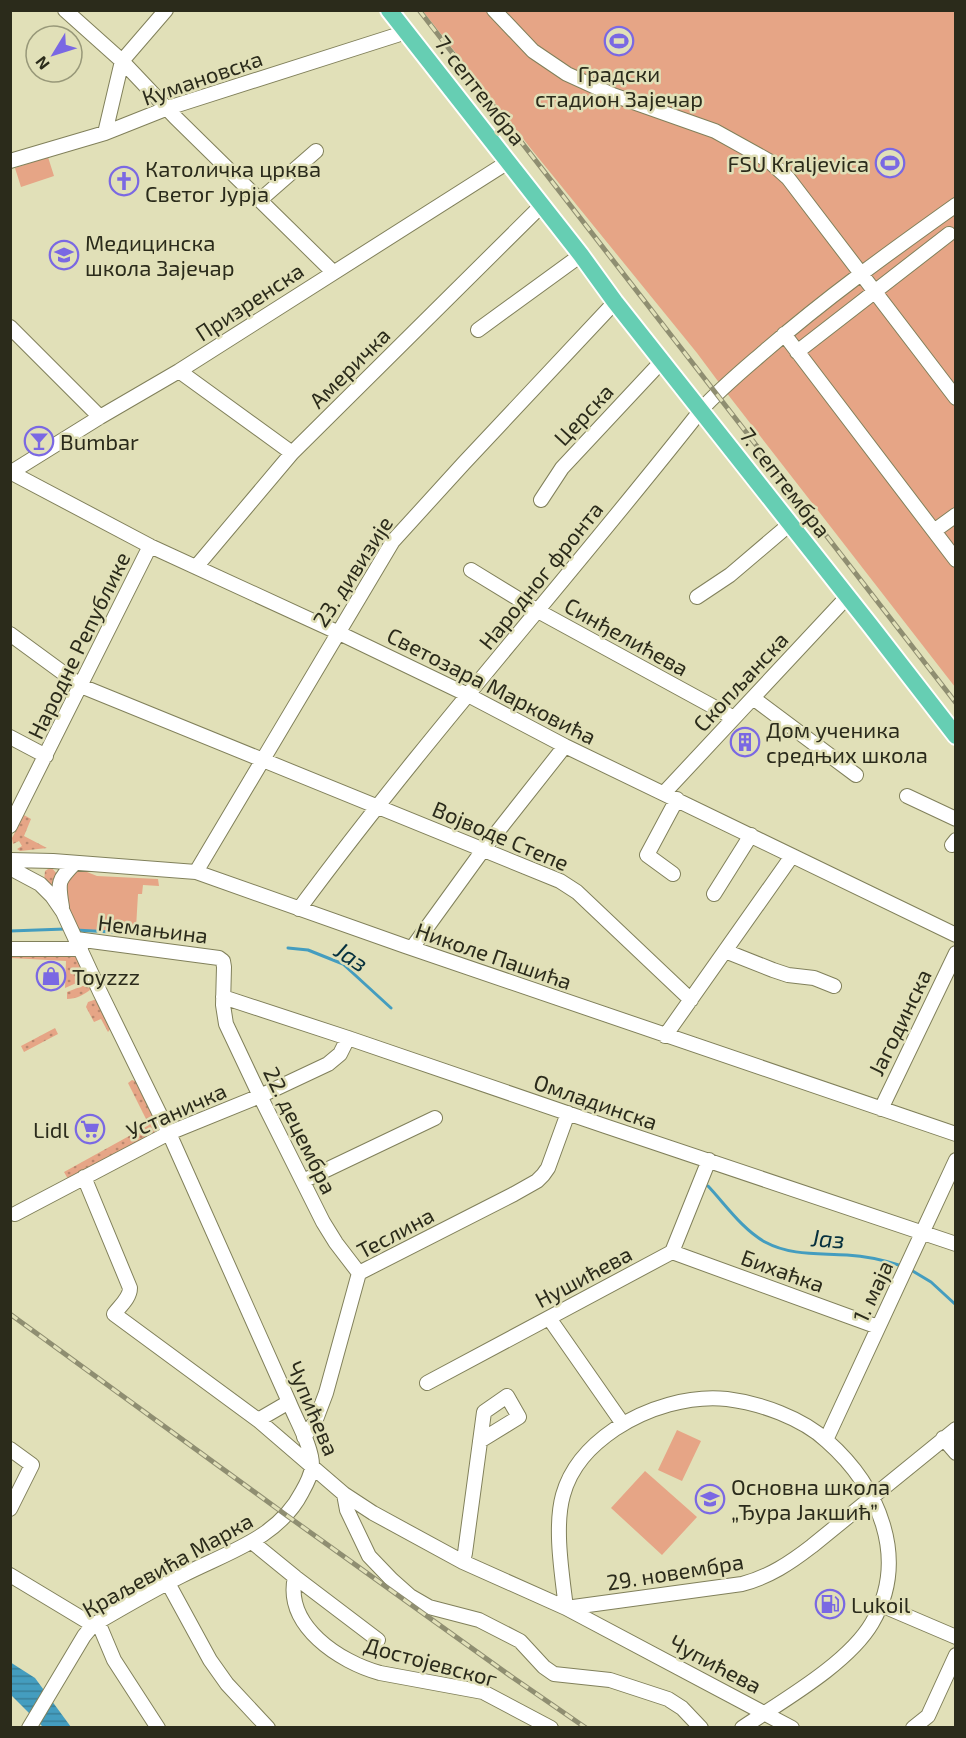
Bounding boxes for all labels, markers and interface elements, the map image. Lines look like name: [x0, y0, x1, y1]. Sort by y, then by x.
north arrow: [24, 24, 84, 84]
sports icon: Градски стадион Зајечар: [603, 25, 635, 57]
street label: 7. септембра: [430, 30, 532, 150]
street label: Кумановска: [138, 44, 266, 111]
text: N: [31, 53, 53, 74]
place label: Градски стадион Зајечар: [535, 60, 703, 112]
sports icon: FSU Kraljevica: [874, 147, 906, 179]
place label: FSU Kraljevica: [728, 150, 869, 177]
place label: Католичка црква Светог Јурја: [145, 155, 321, 207]
church icon: Католичка црква Светог Јурја: [108, 165, 140, 197]
place label: Медицинска школа Зајечар: [85, 229, 235, 281]
school or university icon: Медицинска школа Зајечар: [48, 239, 80, 271]
street label: Призренска: [190, 256, 308, 346]
street label: Америчка: [303, 321, 395, 413]
street label: Церска: [548, 378, 618, 450]
street label: 7. септембра: [735, 422, 837, 542]
bar icon: Bumbar: [23, 425, 55, 457]
place label: Bumbar: [60, 428, 139, 454]
street label: Народног фронта: [473, 496, 607, 654]
street label: 23. дивизије: [307, 511, 398, 632]
street label: Народне Републике: [21, 547, 136, 743]
street label: Синђелићева: [560, 591, 693, 682]
street label: Светозара Марковића: [383, 621, 601, 749]
street label: Скопљанска: [687, 626, 793, 736]
place label: Дом ученика средњих школа: [766, 716, 928, 767]
building icon: Дом ученика средњих школа: [729, 726, 761, 758]
street label: Војводе Степе: [429, 795, 573, 876]
street label: Немањина: [96, 908, 210, 948]
street label: Николе Пашића: [413, 916, 575, 994]
water label: Јаз: [329, 934, 374, 977]
shop icon: Toyzzz: [35, 960, 67, 992]
place label: Toyzzz: [72, 963, 140, 989]
street label: Јагодинска: [862, 965, 936, 1079]
street label: 22. децембра: [259, 1062, 343, 1198]
street label: Омладинска: [531, 1068, 661, 1134]
street label: Устаничка: [122, 1076, 230, 1144]
supermarket icon: Lidl: [74, 1113, 106, 1145]
place label: Lidl: [33, 1116, 69, 1142]
street label: Теслина: [352, 1201, 438, 1263]
water label: Јаз: [809, 1222, 846, 1254]
street label: Нушићева: [530, 1240, 636, 1313]
street label: Бихаћка: [738, 1243, 828, 1297]
street label: 1. маја: [846, 1256, 898, 1326]
street label: Чупићева: [282, 1357, 346, 1460]
place label: Основна школа „Ђура Јакшић”: [731, 1473, 890, 1525]
school or university icon: Основна школа „Ђура Јакшић”: [694, 1483, 726, 1515]
street label: Краљевића Марка: [77, 1506, 257, 1622]
street label: 29. новембра: [605, 1547, 745, 1595]
fuel station icon: Lukoil: [814, 1588, 846, 1620]
place label: Lukoil: [851, 1591, 911, 1617]
street label: Чупићева: [665, 1628, 766, 1699]
street label: Достојевског: [361, 1631, 500, 1692]

